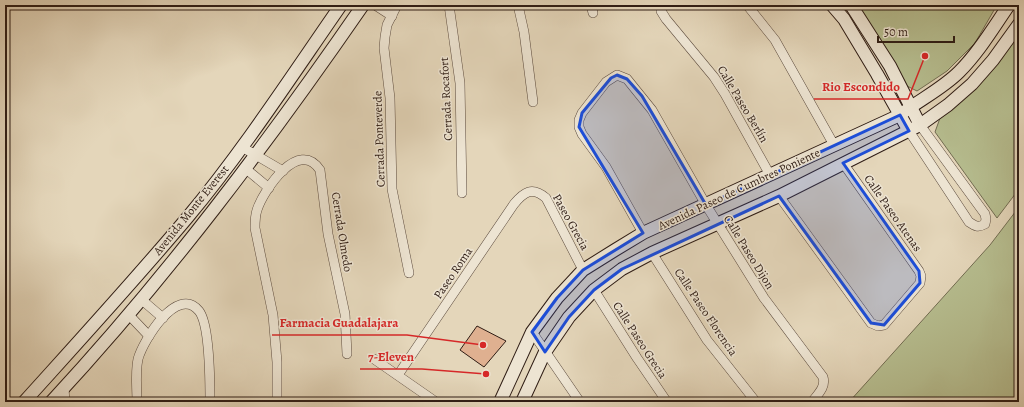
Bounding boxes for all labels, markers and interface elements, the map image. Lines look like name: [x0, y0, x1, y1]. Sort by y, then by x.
scale bar: [878, 18, 954, 44]
text: 50 m: [884, 24, 908, 40]
street label: Cerrada Rocafort: [436, 57, 456, 141]
street label: Calle Paseo Berlín: [714, 63, 773, 146]
callout: Rio Escondido: [814, 74, 908, 99]
text: Rio Escondido: [822, 78, 900, 95]
street label: Cerrada Ponteverde: [369, 90, 389, 188]
street label: Avenida Paseo de Cumbres Poniente: [655, 144, 823, 234]
street label: Avenida Monte Everest: [149, 162, 232, 259]
street label: Calle Paseo Atenas: [860, 171, 926, 255]
street label: Cerrada Olmedo: [328, 191, 356, 273]
street label: Paseo Grecia: [549, 191, 593, 253]
street label: Calle Paseo Dijon: [720, 212, 778, 292]
street label: Paseo Roma: [430, 244, 476, 302]
street label: Calle Paseo Florencia: [671, 265, 742, 359]
street label: Calle Paseo Grecia: [609, 298, 671, 382]
callout: Farmacia Guadalajara: [272, 310, 407, 335]
text: Farmacia Guadalajara: [279, 314, 399, 331]
callout: 7-Eleven: [360, 344, 422, 369]
text: 7-Eleven: [368, 348, 415, 365]

